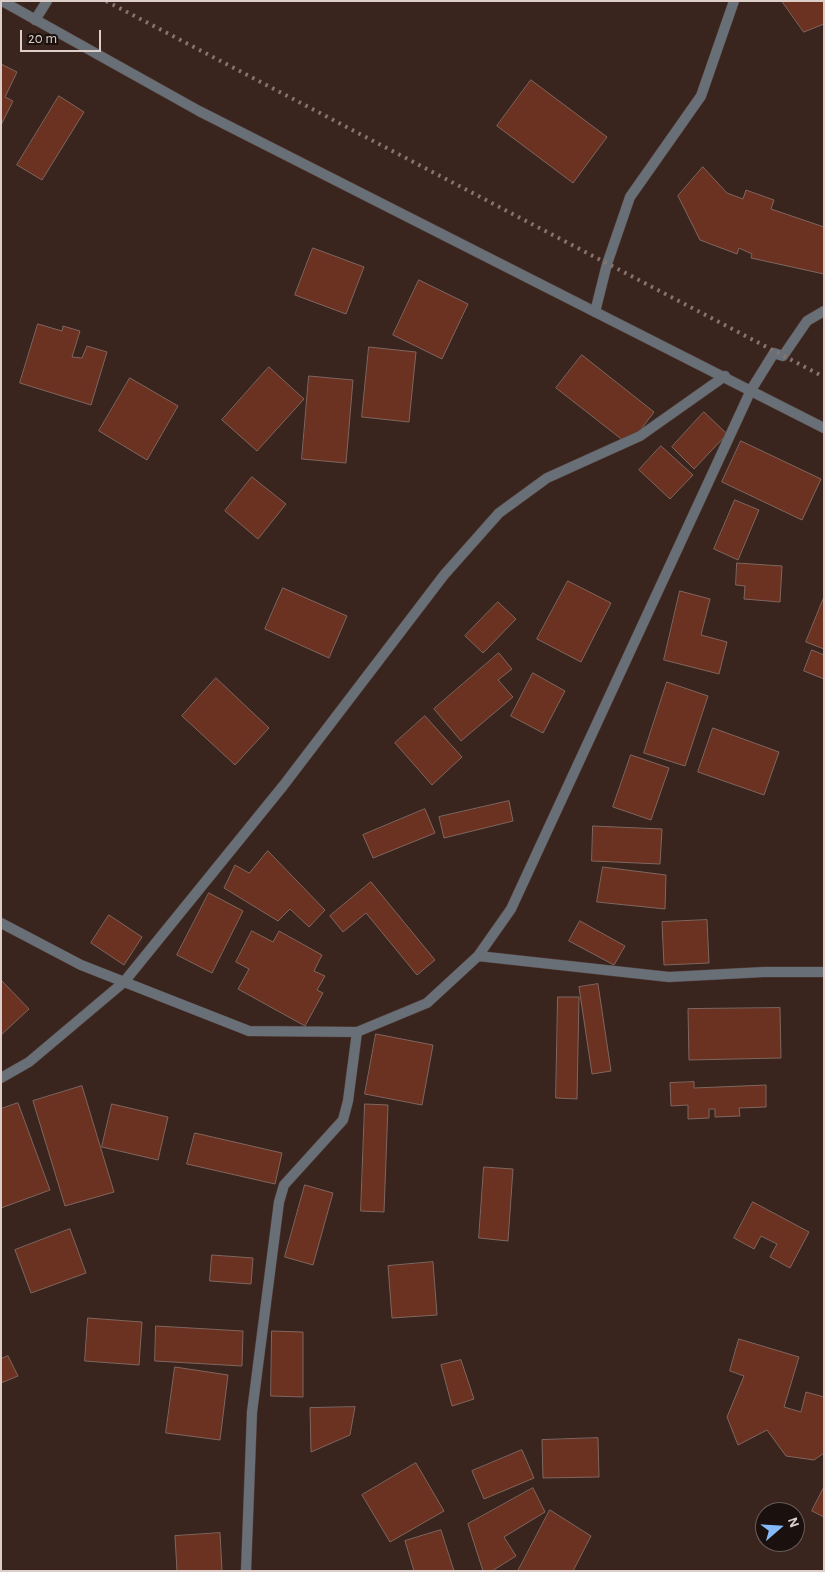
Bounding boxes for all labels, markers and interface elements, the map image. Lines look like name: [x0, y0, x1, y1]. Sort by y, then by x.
scale bar: [22, 20, 104, 52]
text: 20 m: [28, 31, 57, 46]
north arrow: [755, 1502, 805, 1552]
text: N: [785, 1516, 801, 1529]

